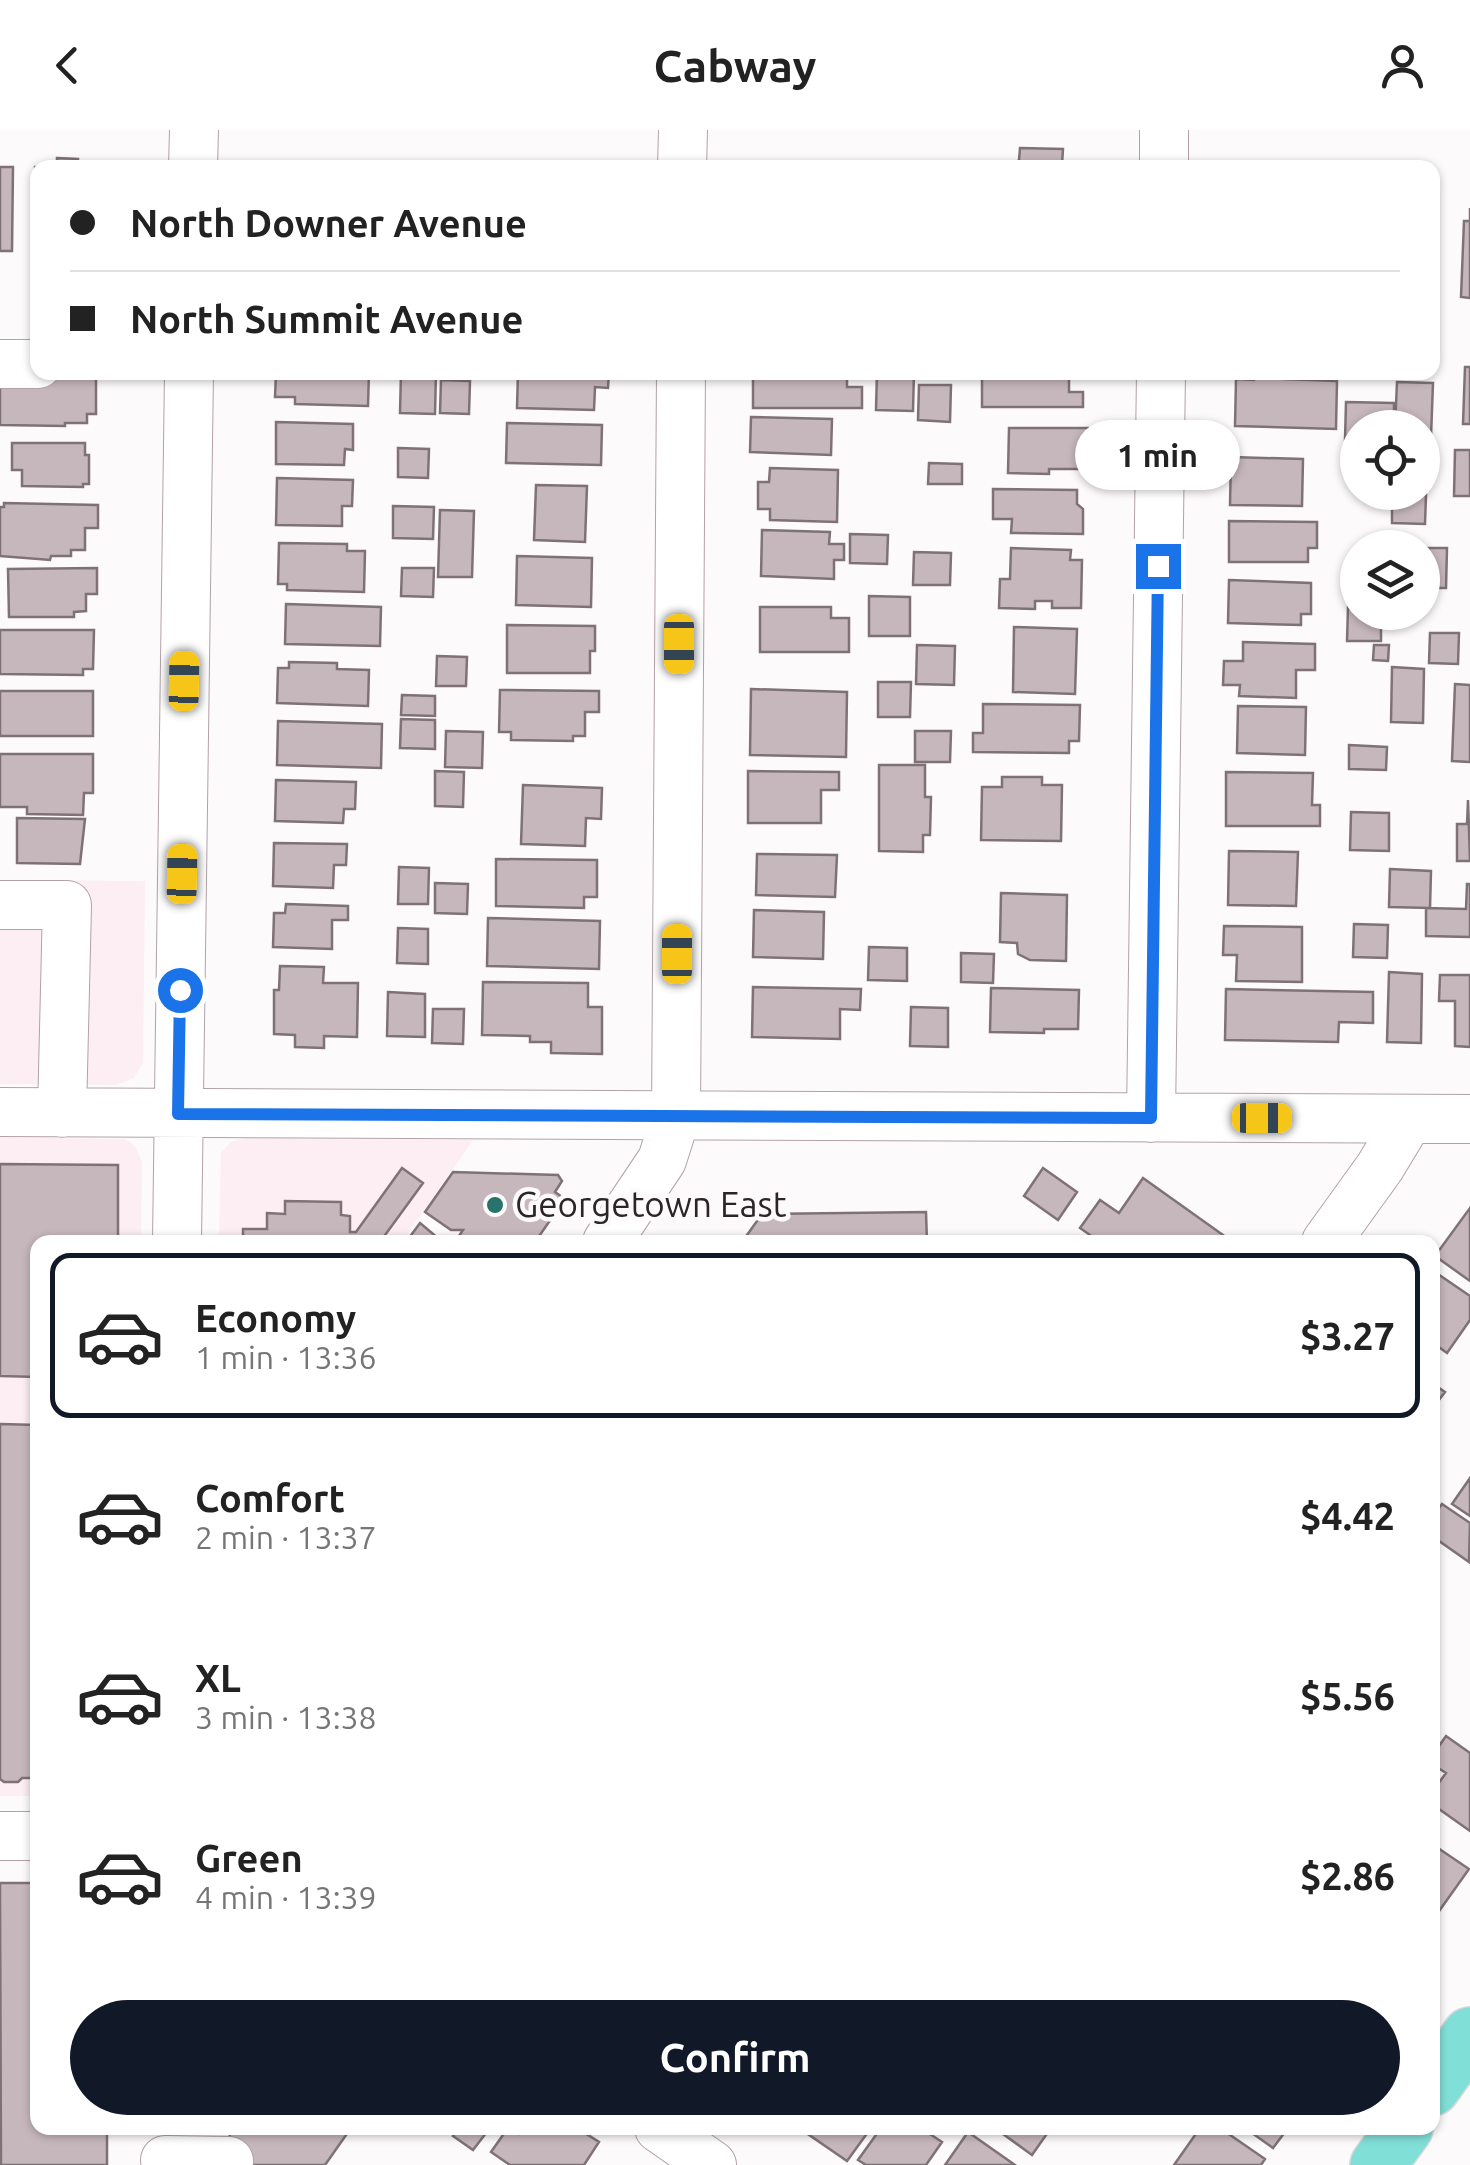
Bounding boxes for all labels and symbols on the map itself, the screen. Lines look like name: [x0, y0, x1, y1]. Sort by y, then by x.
callout: 1 min: [1076, 421, 1240, 491]
route end: [1136, 544, 1181, 589]
car: [664, 614, 694, 674]
car: [168, 651, 200, 711]
car: [166, 844, 198, 904]
car: [662, 924, 692, 984]
route start: [158, 968, 203, 1013]
car: [1232, 1103, 1292, 1133]
place label: Georgetown East: [515, 1184, 787, 1224]
marker: Georgetown East: [484, 1194, 506, 1216]

